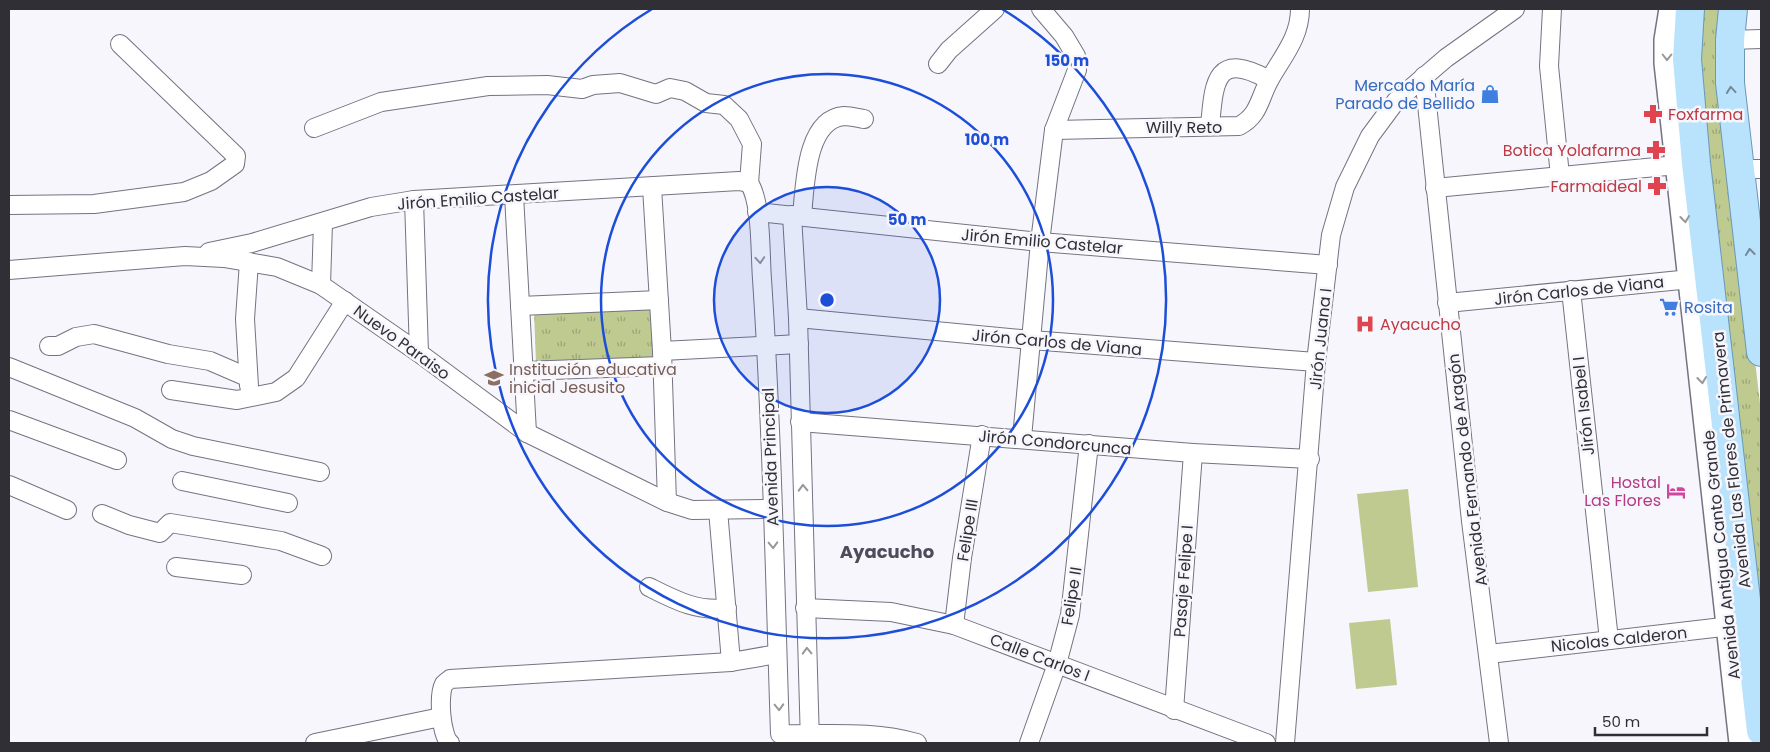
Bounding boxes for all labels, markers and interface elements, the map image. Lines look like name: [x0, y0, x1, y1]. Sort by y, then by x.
text: 150 m: [1045, 50, 1089, 71]
one-way arrow: [1662, 54, 1672, 61]
place label: Mercado María Parado de Bellido: [1335, 74, 1475, 115]
shop icon: Mercado María Parado de Bellido: [1479, 83, 1501, 105]
one-way arrow: [1726, 86, 1737, 94]
pharmacy icon: Foxfarma: [1642, 103, 1664, 125]
place label: Foxfarma: [1668, 103, 1743, 126]
street label: Willy Reto: [1146, 116, 1222, 139]
text: 100 m: [965, 129, 1009, 150]
place label: Botica Yolafarma: [1503, 139, 1641, 162]
pharmacy icon: Botica Yolafarma: [1645, 139, 1667, 161]
place label: Farmaideal: [1550, 175, 1642, 198]
pharmacy icon: Farmaideal: [1646, 175, 1668, 197]
street label: Jirón Emilio Castelar: [396, 181, 560, 216]
text: 50 m: [888, 209, 926, 230]
one-way arrow: [1679, 215, 1690, 223]
street label: Jirón Emilio Castelar: [960, 223, 1124, 260]
one-way arrow: [1745, 248, 1756, 256]
one-way arrow: [755, 257, 766, 265]
street label: Jirón Carlos de Viana: [1493, 270, 1665, 311]
street label: Jirón Juana I: [1304, 287, 1337, 391]
centre of rings: [818, 291, 836, 309]
supermarket icon: Rosita: [1658, 296, 1680, 318]
place label: Rosita: [1684, 296, 1733, 319]
street label: Nuevo Paraiso: [349, 300, 455, 385]
hospital icon: Ayacucho: [1354, 313, 1376, 335]
place label: Ayacucho: [1380, 313, 1461, 336]
street label: Jirón Carlos de Viana: [971, 324, 1143, 361]
street label: Avenida Las Flores de Primavera: [1707, 330, 1756, 589]
street label: Avenida Fernando de Aragón: [1442, 352, 1493, 588]
street label: Jirón Isabel I: [1567, 355, 1600, 456]
place label: Institución educativa inicial Jesusito: [509, 358, 677, 399]
school or university icon: Institución educativa inicial Jesusito: [483, 367, 505, 389]
one-way arrow: [1696, 376, 1707, 384]
street label: Avenida Principal: [757, 387, 784, 527]
street label: Jirón Condorcunca: [977, 424, 1133, 461]
street label: Avenida Antigua Canto Grande: [1697, 429, 1746, 681]
place label: Hostal Las Flores: [1584, 471, 1661, 512]
hotel icon: Hostal Las Flores: [1665, 480, 1687, 502]
one-way arrow: [797, 484, 808, 492]
street label: Felipe III: [951, 497, 984, 563]
street label: Pasaje Felipe I: [1168, 524, 1199, 638]
district label: Ayacucho: [840, 539, 934, 564]
one-way arrow: [768, 541, 779, 549]
street label: Felipe II: [1056, 565, 1087, 627]
street label: Nicolas Calderon: [1550, 621, 1688, 658]
street label: Calle Carlos I: [987, 628, 1093, 687]
one-way arrow: [801, 646, 812, 654]
one-way arrow: [774, 704, 785, 712]
scale bar: [1595, 704, 1708, 736]
text: 50 m: [1602, 711, 1640, 732]

